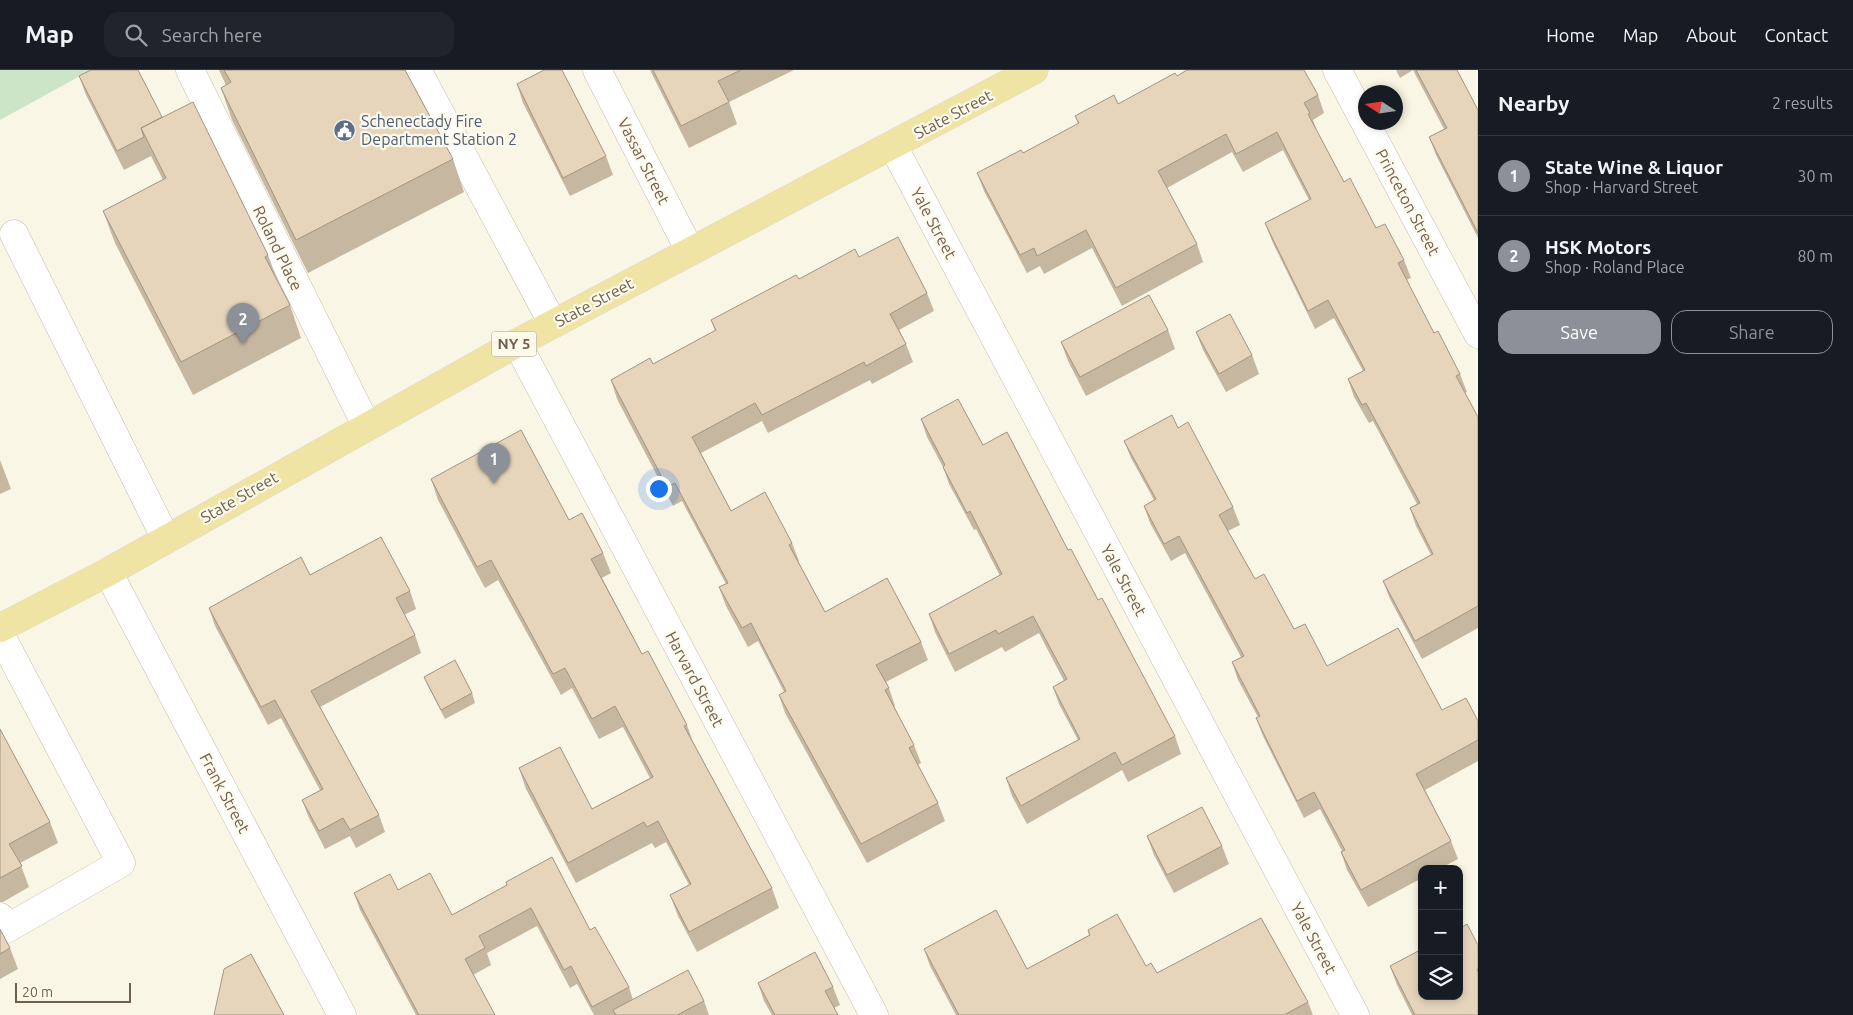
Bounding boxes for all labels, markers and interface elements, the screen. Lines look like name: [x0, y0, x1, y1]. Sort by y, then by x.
search box: [104, 12, 454, 57]
text: Map: [25, 21, 74, 48]
icon: search: [122, 21, 150, 49]
text: Search here: [162, 24, 262, 46]
text: Home: [1546, 25, 1595, 45]
text: Map: [1623, 25, 1658, 45]
text: About: [1686, 25, 1736, 45]
text: Contact: [1764, 25, 1828, 45]
street label: State Street: [911, 85, 996, 142]
north arrow: [1358, 85, 1403, 130]
text: Nearby: [1498, 91, 1569, 115]
text: 2 results: [1772, 94, 1833, 112]
place label: Schenectady Fire Department Station 2: [361, 112, 517, 148]
street label: Vassar Street: [615, 115, 674, 208]
public building icon: Schenectady Fire Department Station 2: [333, 118, 357, 142]
street label: Princeton Street: [1372, 146, 1444, 259]
text: State Wine & Liquor: [1545, 156, 1723, 178]
text: 1: [1509, 167, 1519, 185]
text: 30 m: [1797, 167, 1833, 185]
text: Shop · Harvard Street: [1545, 178, 1698, 196]
street label: Yale Street: [908, 184, 961, 262]
street label: Roland Place: [250, 203, 306, 293]
text: HSK Motors: [1545, 236, 1651, 258]
text: 2: [1509, 247, 1519, 265]
text: 80 m: [1797, 247, 1833, 265]
text: Shop · Roland Place: [1545, 258, 1685, 276]
street label: State Street: [552, 273, 637, 330]
pin: 2: [227, 303, 259, 344]
button: Save: [1498, 310, 1661, 354]
button: Share: [1671, 310, 1833, 354]
road number: NY 5: [492, 332, 536, 356]
pin: 1: [478, 443, 510, 484]
street label: State Street: [197, 467, 281, 526]
your location: [646, 476, 672, 502]
street label: Yale Street: [1098, 541, 1151, 619]
street label: Harvard Street: [662, 628, 728, 730]
street label: Frank Street: [196, 750, 254, 837]
map controls: [1418, 865, 1463, 1000]
button: +: [1418, 865, 1463, 910]
street label: Yale Street: [1288, 899, 1341, 977]
button: −: [1418, 910, 1463, 955]
button: layers: [1418, 955, 1463, 1000]
scale bar: [15, 980, 131, 1003]
text: 20 m: [22, 984, 53, 1000]

